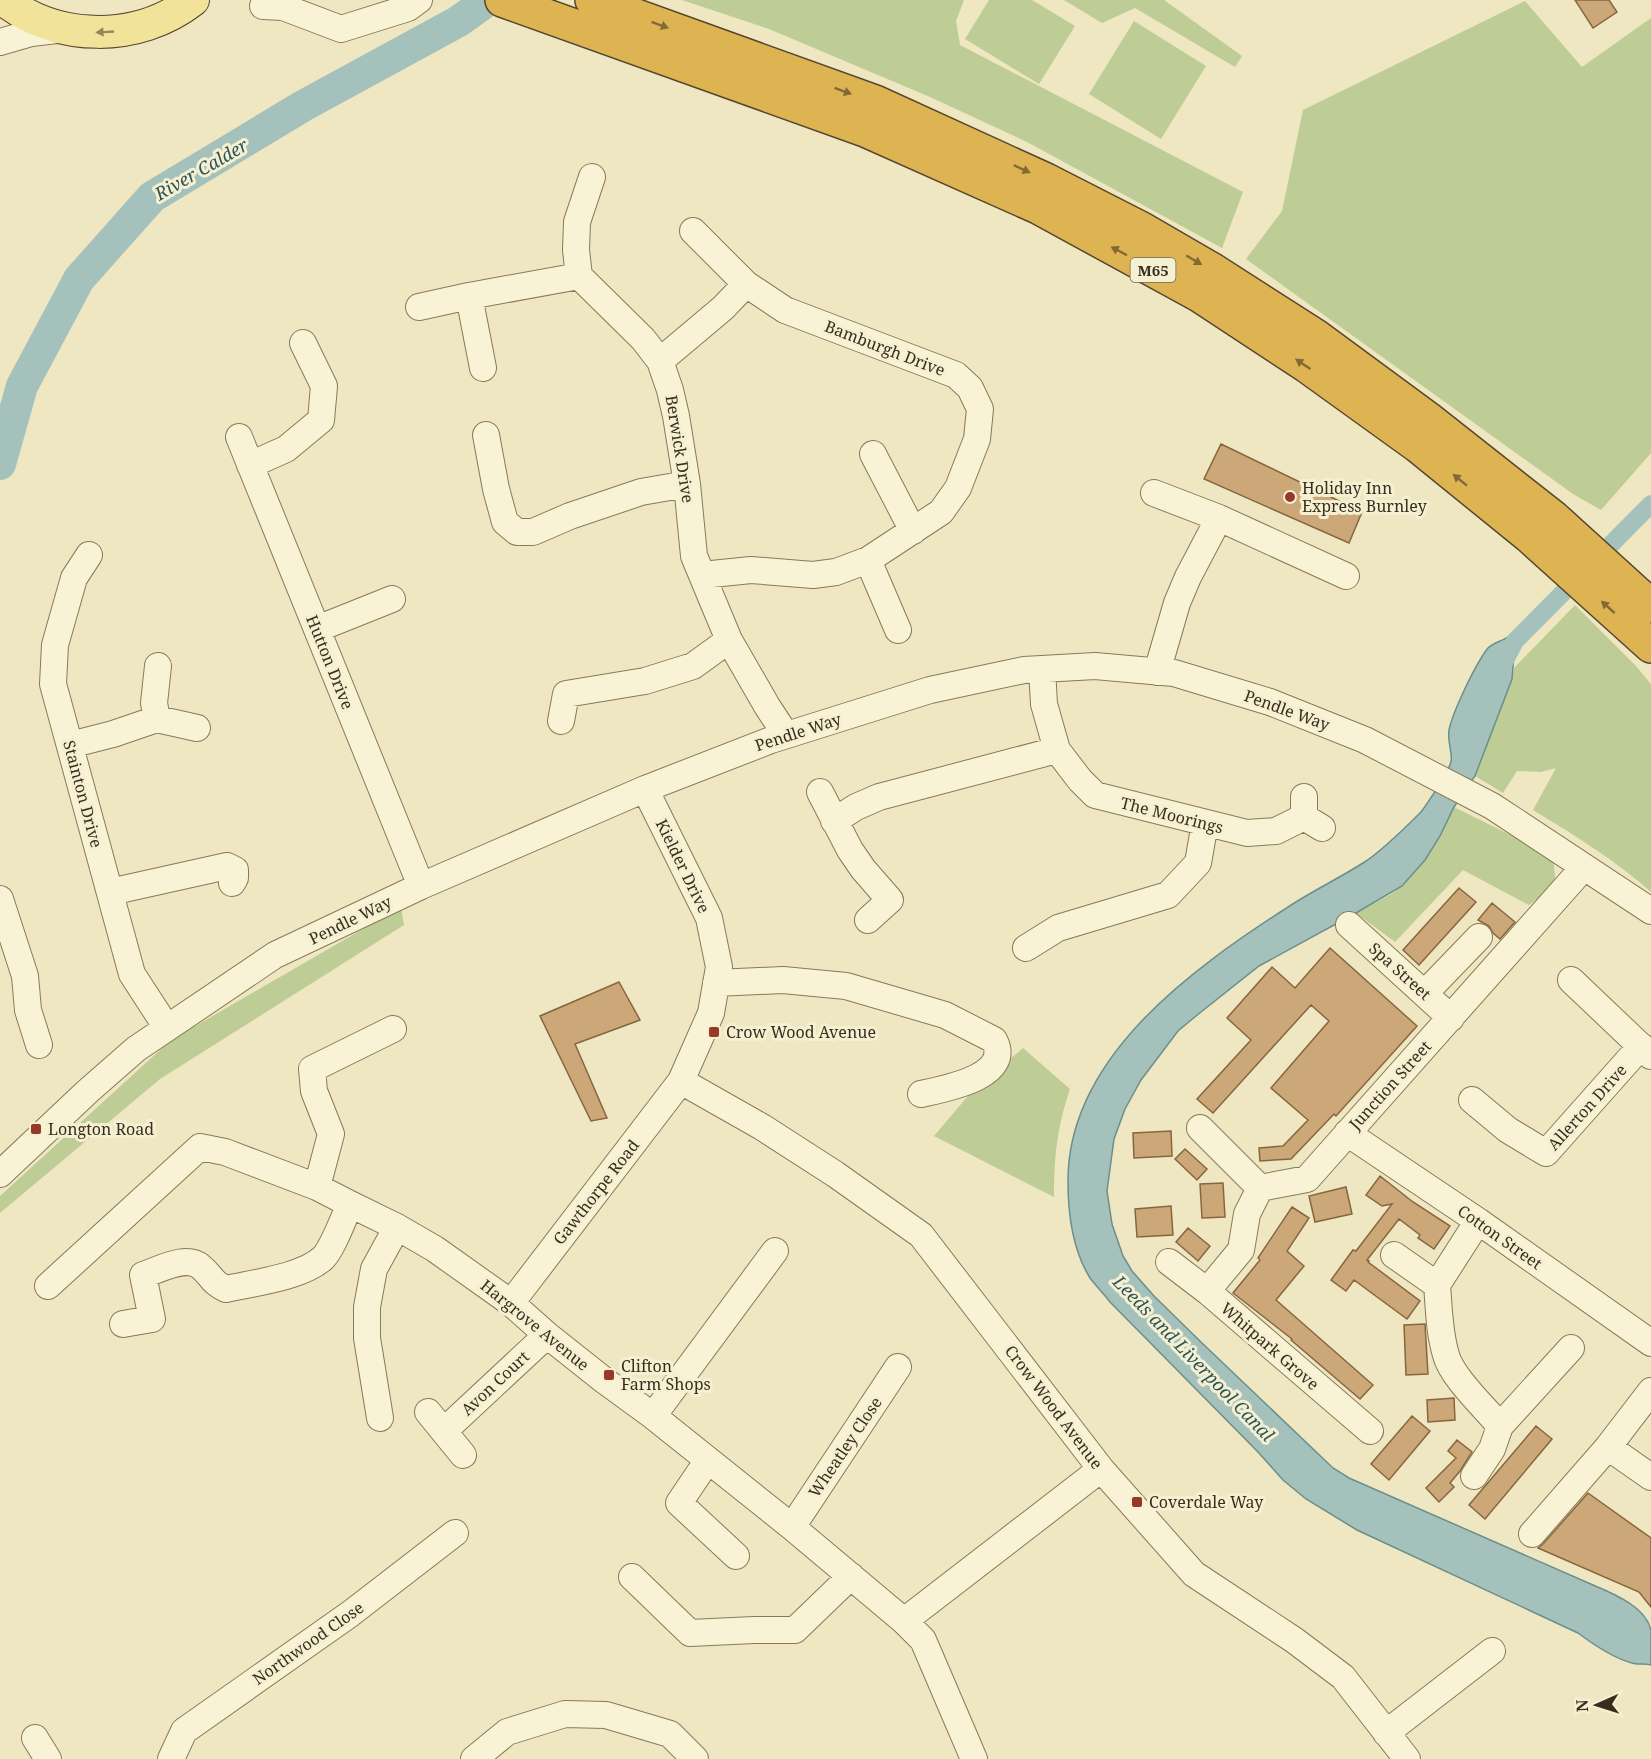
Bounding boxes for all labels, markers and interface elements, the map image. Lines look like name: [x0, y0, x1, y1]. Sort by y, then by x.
one-way arrow: [651, 20, 669, 30]
one-way arrow: [95, 27, 114, 36]
one-way arrow: [834, 86, 852, 96]
water label: River Calder: [149, 132, 253, 206]
one-way arrow: [1013, 165, 1030, 174]
one-way arrow: [1110, 246, 1127, 256]
one-way arrow: [1186, 254, 1202, 265]
road number: M65: [1130, 258, 1176, 282]
street label: Bamburgh Drive: [822, 315, 948, 381]
one-way arrow: [1295, 359, 1311, 370]
street label: Berwick Drive: [661, 393, 699, 505]
one-way arrow: [1452, 474, 1467, 487]
place label: Holiday Inn Express Burnley: [1302, 477, 1428, 517]
marker: Holiday Inn Express Burnley: [1283, 490, 1297, 504]
one-way arrow: [1601, 601, 1616, 614]
street label: Hutton Drive: [301, 612, 359, 712]
street label: Pendle Way: [1241, 684, 1334, 736]
street label: Pendle Way: [752, 707, 845, 756]
street label: Stainton Drive: [58, 738, 108, 850]
street label: The Moorings: [1118, 792, 1226, 838]
street label: Kielder Drive: [651, 815, 715, 917]
street label: Pendle Way: [305, 890, 396, 949]
street label: Spa Street: [1364, 937, 1436, 1005]
place label: Crow Wood Avenue: [726, 1021, 876, 1043]
marker: Crow Wood Avenue: [707, 1025, 721, 1039]
street label: Junction Street: [1343, 1035, 1436, 1135]
street label: Allerton Drive: [1542, 1059, 1632, 1155]
place label: Longton Road: [48, 1118, 154, 1140]
marker: Longton Road: [29, 1122, 43, 1136]
street label: Gawthorpe Road: [548, 1135, 644, 1249]
street label: Cotton Street: [1453, 1200, 1547, 1275]
water label: Leeds and Liverpool Canal: [1108, 1269, 1280, 1447]
street label: Hargrove Avenue: [476, 1274, 594, 1376]
street label: Whitpark Grove: [1216, 1297, 1324, 1395]
street label: Crow Wood Avenue: [1000, 1340, 1108, 1474]
street label: Avon Court: [456, 1345, 534, 1420]
place label: Clifton Farm Shops: [621, 1355, 711, 1395]
marker: Clifton Farm Shops: [602, 1368, 616, 1382]
street label: Wheatley Close: [803, 1393, 887, 1501]
place label: Coverdale Way: [1149, 1491, 1264, 1513]
marker: Coverdale Way: [1130, 1495, 1144, 1509]
street label: Northwood Close: [248, 1596, 368, 1690]
north arrow: [1567, 1675, 1627, 1735]
text: N: [1571, 1699, 1593, 1713]

